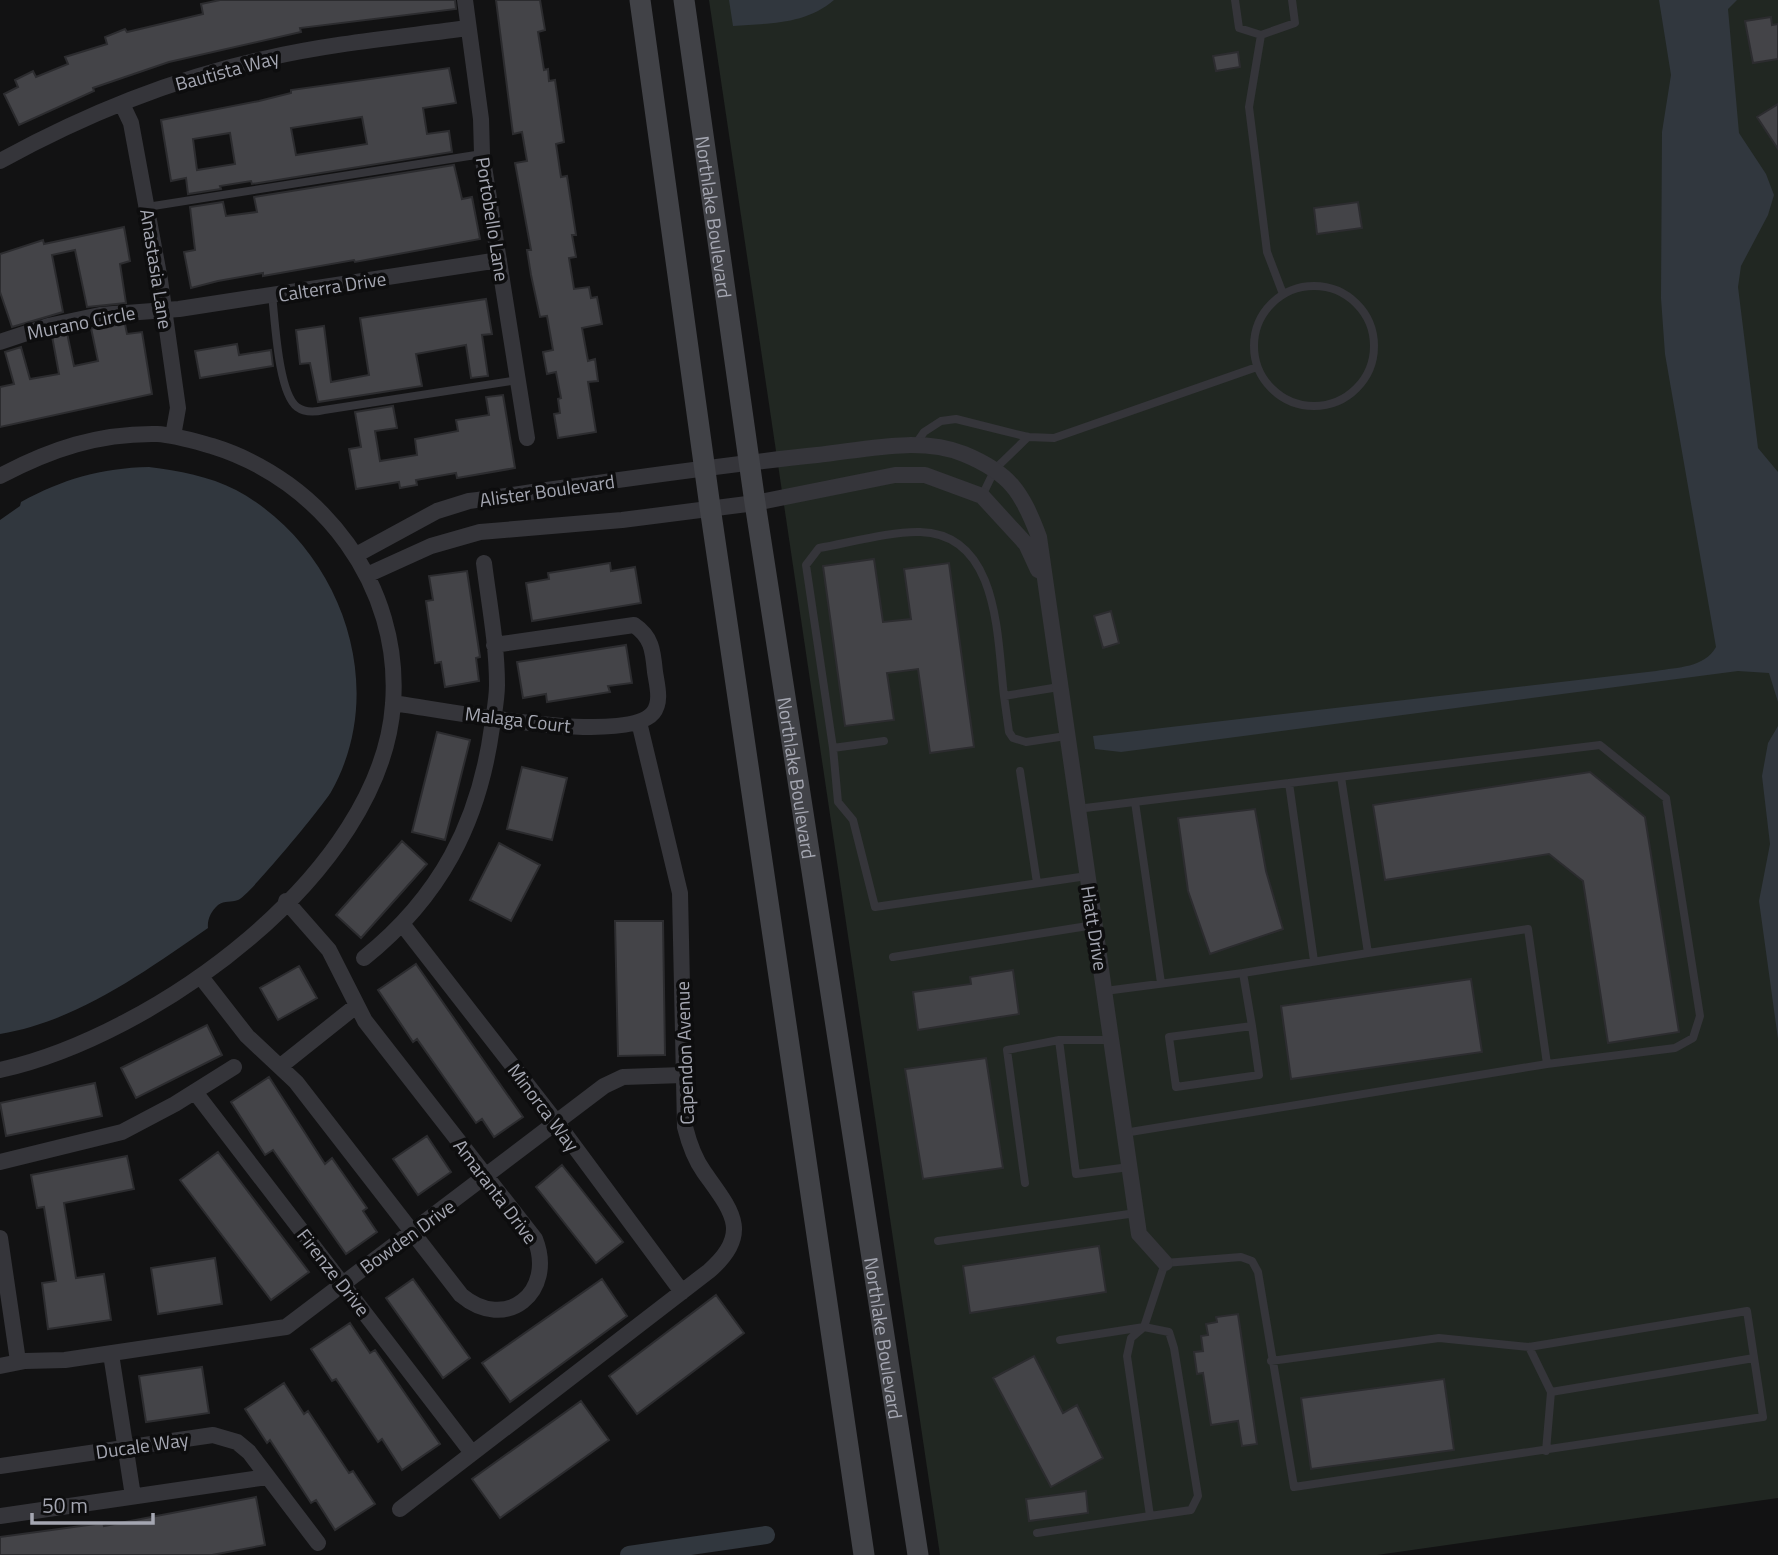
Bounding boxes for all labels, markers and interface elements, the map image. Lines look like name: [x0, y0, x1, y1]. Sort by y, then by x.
street label: Bautista Way: [172, 42, 282, 98]
street label: Northlake Boulevard: [689, 134, 740, 300]
street label: Portobello Lane: [469, 155, 517, 283]
street label: Anastasia Lane: [133, 207, 181, 331]
street label: Calterra Drive: [276, 263, 388, 309]
street label: Murano Circle: [24, 297, 138, 347]
street label: Alister Boulevard: [478, 466, 616, 514]
street label: Northlake Boulevard: [771, 695, 824, 861]
street label: Malaga Court: [463, 698, 573, 740]
street label: Hiatt Drive: [1074, 883, 1116, 973]
street label: Capendon Avenue: [667, 981, 701, 1125]
street label: Minorca Way: [501, 1057, 587, 1157]
street label: Amaranta Drive: [447, 1132, 545, 1250]
street label: Bowden Drive: [353, 1191, 461, 1281]
street label: Firenze Drive: [290, 1222, 378, 1322]
street label: Northlake Boulevard: [858, 1255, 911, 1421]
street label: Ducale Way: [94, 1424, 190, 1466]
scale bar: [32, 1482, 152, 1526]
text: 50 m: [42, 1489, 88, 1521]

